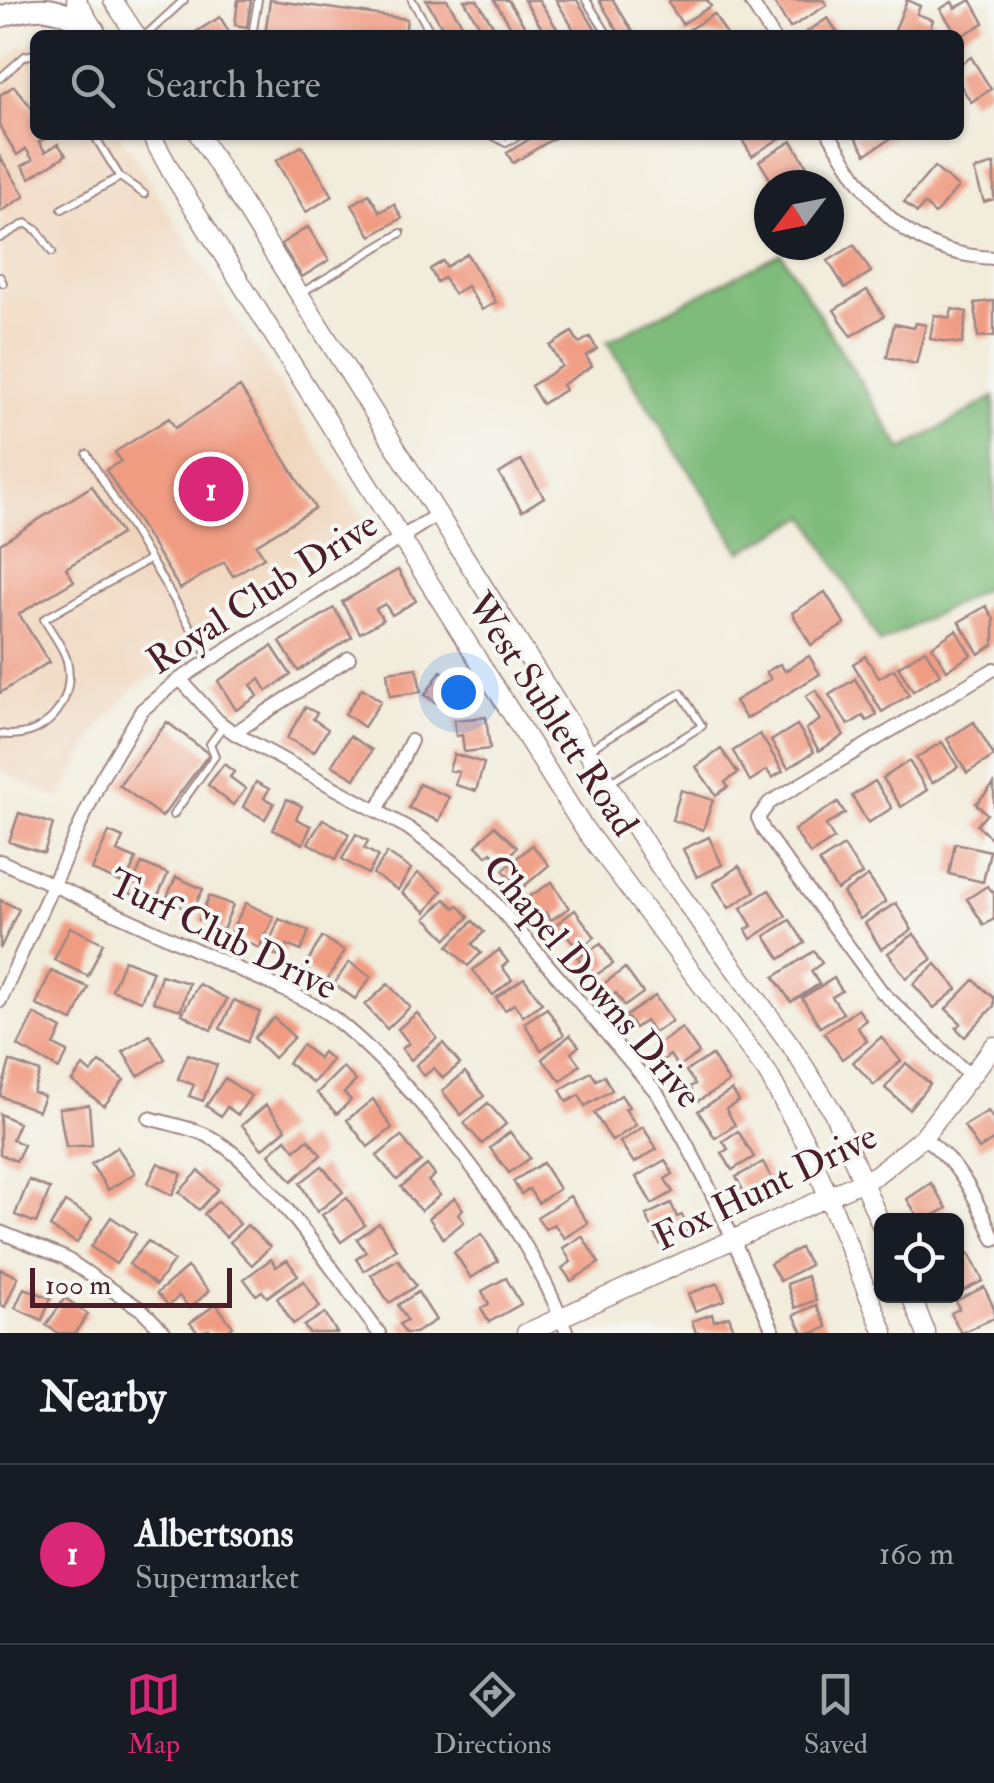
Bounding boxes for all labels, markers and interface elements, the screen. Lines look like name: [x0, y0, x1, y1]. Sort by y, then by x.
search box: [30, 30, 964, 140]
icon: search: [65, 58, 120, 113]
text: Search here: [145, 61, 321, 109]
north arrow: [754, 170, 844, 260]
pin: 1: [178, 452, 244, 526]
street label: Royal Club Drive: [138, 500, 387, 685]
street label: West Sublett Road: [455, 583, 649, 846]
your location: [433, 667, 484, 718]
street label: Chapel Downs Drive: [472, 845, 712, 1118]
street label: Turf Club Drive: [100, 859, 345, 1011]
street label: Fox Hunt Drive: [646, 1112, 885, 1262]
map controls: [874, 1213, 964, 1303]
button: locate: [874, 1213, 964, 1303]
scale bar: [30, 1263, 232, 1308]
text: 100 m: [45, 1268, 111, 1303]
text: Nearby: [40, 1372, 166, 1424]
text: Albertsons: [135, 1510, 294, 1558]
text: 1: [67, 1534, 78, 1574]
text: 160 m: [879, 1534, 954, 1574]
text: Supermarket: [135, 1558, 299, 1598]
tab: Map: [126, 1667, 181, 1762]
tab: Directions: [434, 1667, 551, 1762]
tab: Saved: [804, 1667, 868, 1762]

